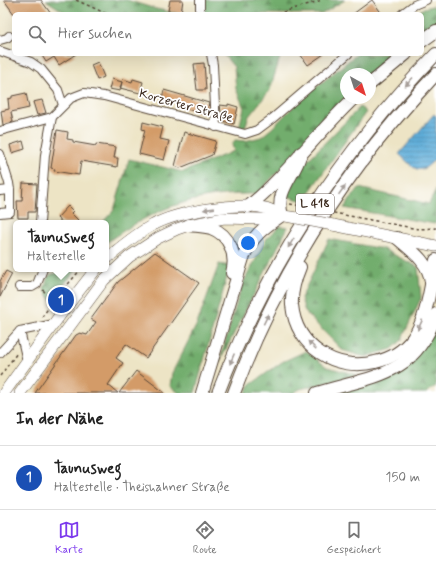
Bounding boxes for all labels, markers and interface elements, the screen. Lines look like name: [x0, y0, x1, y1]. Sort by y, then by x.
search box: [12, 12, 424, 56]
icon: search: [26, 23, 48, 45]
text: Hier suchen: [58, 24, 132, 44]
north arrow: [340, 68, 376, 104]
one-way arrow: [405, 77, 414, 88]
street label: Korzerter Straße: [137, 85, 235, 127]
one-way arrow: [338, 184, 346, 195]
road number: L 418: [296, 194, 334, 214]
one-way arrow: [203, 206, 215, 212]
popup: [13, 220, 109, 272]
text: Taunusweg: [27, 228, 95, 248]
your location: [238, 233, 258, 253]
one-way arrow: [287, 238, 295, 248]
text: Haltestelle: [27, 248, 86, 265]
pin: 1: [48, 285, 74, 315]
one-way arrow: [263, 313, 269, 324]
one-way arrow: [417, 319, 423, 331]
one-way arrow: [307, 340, 317, 350]
one-way arrow: [229, 353, 235, 364]
text: In der Nähe: [16, 408, 104, 430]
text: Taunusweg: [54, 459, 121, 479]
text: 1: [26, 469, 32, 486]
text: 150 m: [386, 469, 420, 486]
text: Haltestelle · Theishahner Straße: [54, 479, 230, 496]
tab: Karte: [55, 519, 83, 557]
tab: Route: [193, 519, 217, 557]
tab: Gespeichert: [327, 519, 381, 557]

